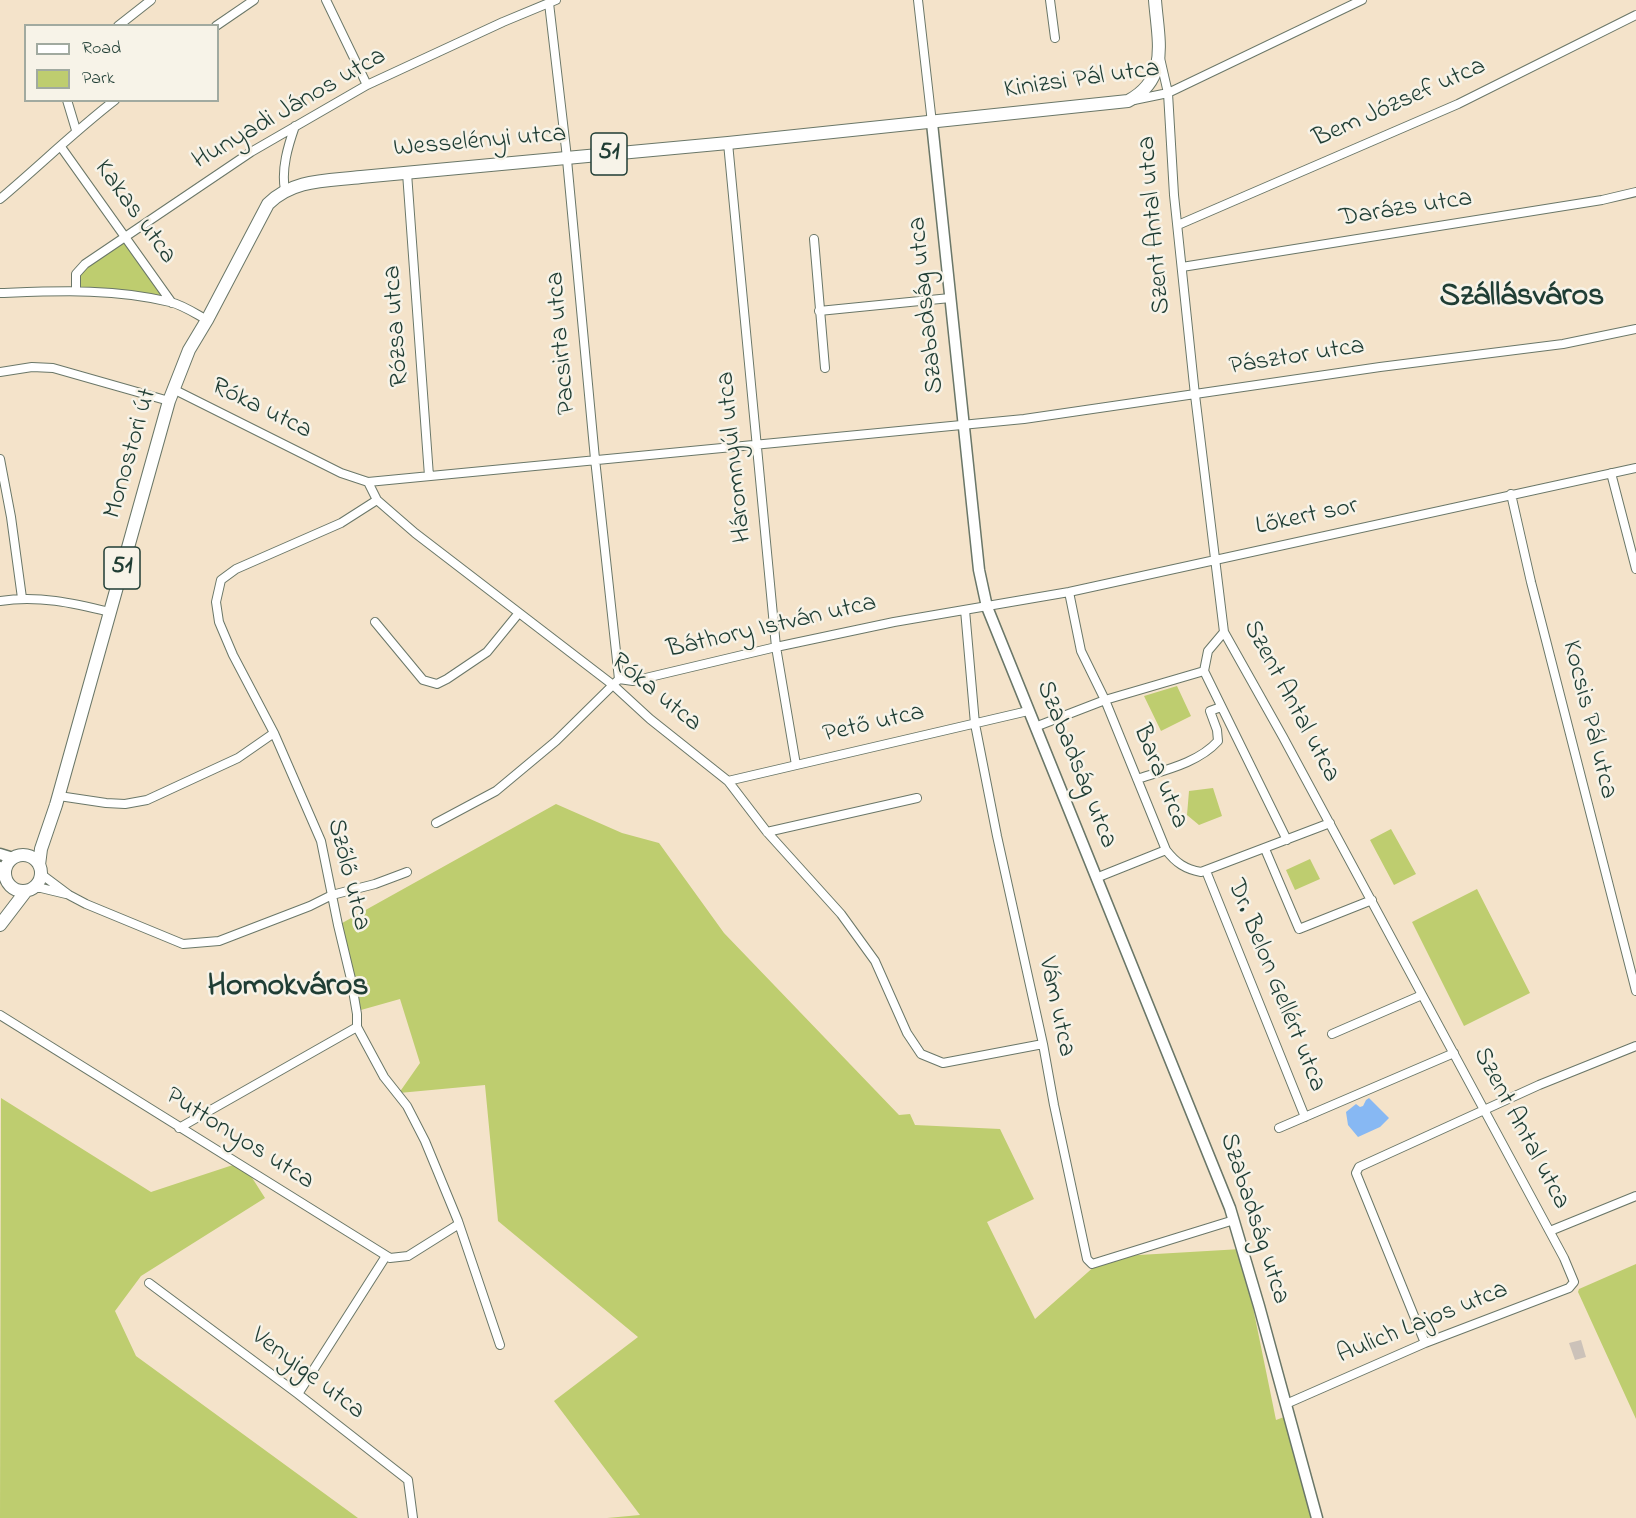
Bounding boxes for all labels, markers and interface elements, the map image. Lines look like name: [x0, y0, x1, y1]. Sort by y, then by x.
legend: [24, 24, 219, 102]
text: Road: [82, 36, 121, 62]
street label: Hunyadi János utca: [188, 42, 392, 178]
street label: Bem József utca: [1309, 52, 1491, 156]
street label: Kinizsi Pál utca: [1002, 55, 1162, 107]
text: Park: [82, 66, 115, 92]
street label: Wesselényi utca: [392, 120, 568, 166]
road number: 51: [591, 133, 627, 175]
street label: Szent Antal utca: [1133, 135, 1179, 315]
street label: Kakas utca: [86, 155, 182, 271]
street label: Darázs utca: [1337, 184, 1475, 236]
street label: Szabadság utca: [903, 215, 953, 395]
street label: Rózsa utca: [378, 264, 418, 388]
street label: Pacsirta utca: [541, 270, 585, 416]
district label: Szállásváros: [1440, 280, 1604, 318]
street label: Pásztor utca: [1227, 332, 1367, 384]
street label: Háromnyúl utca: [711, 370, 761, 544]
street label: Róka utca: [206, 372, 316, 448]
street label: Monostori út: [99, 385, 165, 523]
street label: Lőkert sor: [1253, 492, 1361, 544]
road number: 51: [104, 547, 140, 589]
street label: Báthory István utca: [664, 589, 880, 667]
street label: Szent Antal utca: [1234, 616, 1346, 788]
street label: Kocsis Pál utca: [1553, 638, 1623, 802]
street label: Róka utca: [603, 648, 707, 740]
street label: Szabadság utca: [1027, 677, 1123, 853]
street label: Pető utca: [820, 698, 928, 752]
street label: Bara utca: [1124, 721, 1194, 833]
street label: Szőlő utca: [318, 816, 376, 934]
street label: Dr. Belon Gellért utca: [1218, 875, 1332, 1097]
street label: Vám utca: [1029, 954, 1081, 1060]
district label: Homokváros: [207, 970, 369, 1008]
street label: Szent Antal utca: [1464, 1043, 1576, 1215]
street label: Puttonyos utca: [159, 1082, 319, 1198]
street label: Szabadság utca: [1211, 1130, 1295, 1308]
street label: Aulich Lajos utca: [1333, 1276, 1513, 1372]
street label: Venyige utca: [244, 1322, 370, 1428]

